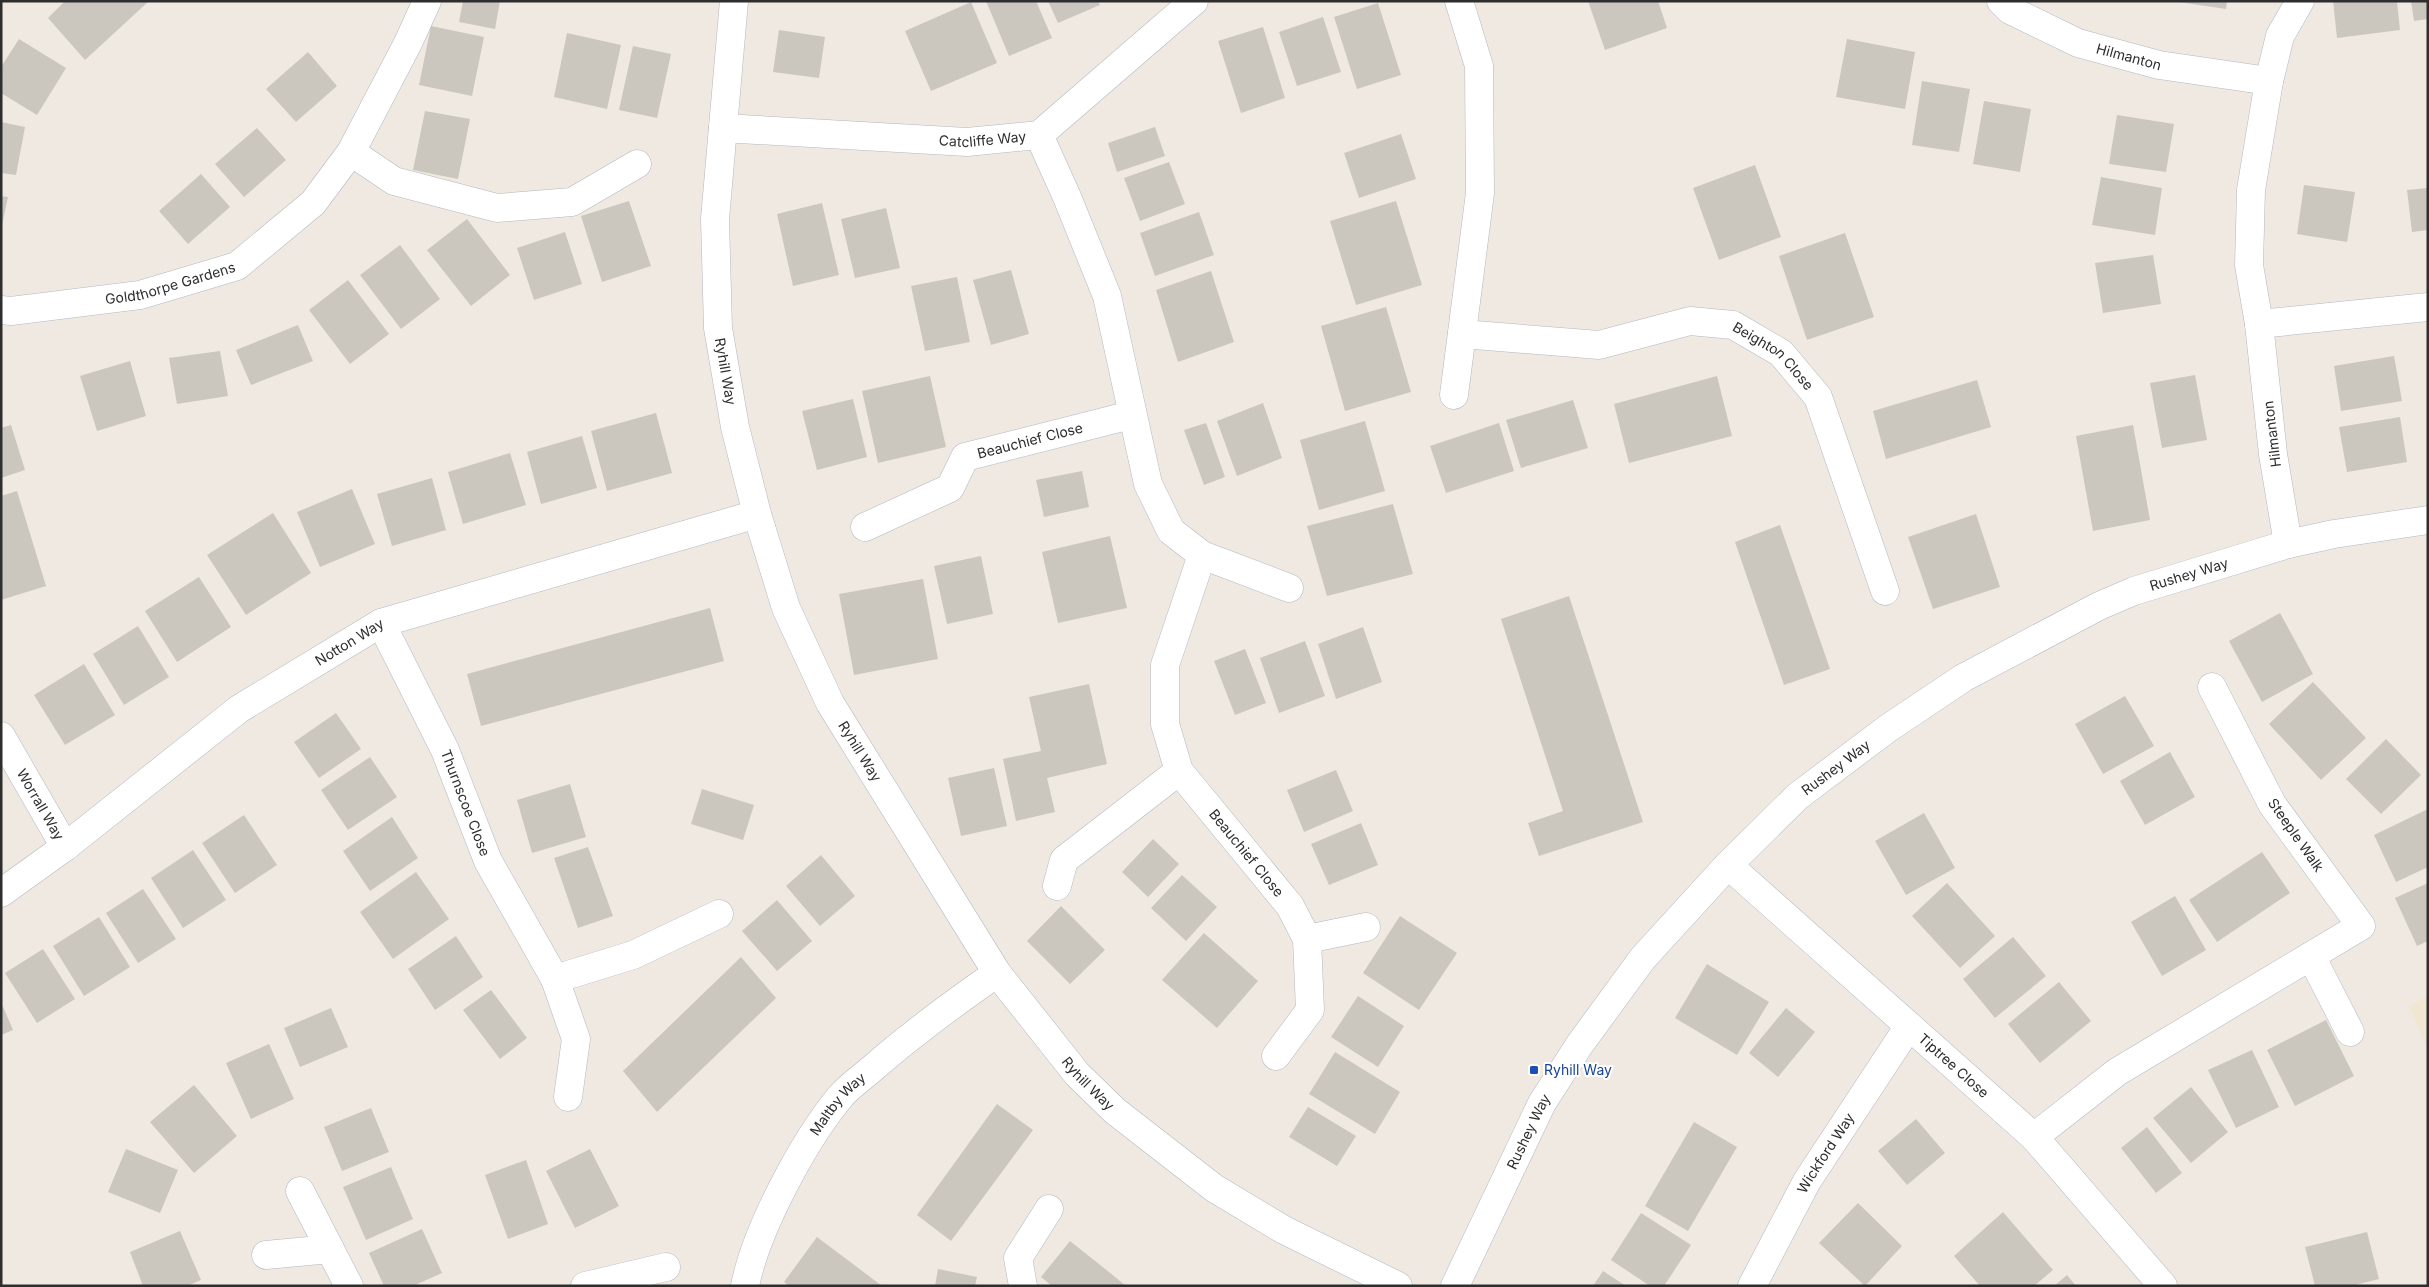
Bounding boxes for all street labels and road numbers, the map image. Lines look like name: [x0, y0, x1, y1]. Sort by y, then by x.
street label: Hilmanton: [2095, 39, 2163, 73]
street label: Catcliffe Way: [938, 127, 1027, 150]
street label: Goldthorpe Gardens: [104, 258, 237, 307]
street label: Beighton Close: [1730, 318, 1817, 393]
street label: Ryhill Way: [712, 336, 740, 406]
street label: Hilmanton: [2259, 400, 2284, 468]
street label: Beauchief Close: [975, 419, 1084, 462]
street label: Rushey Way: [2147, 554, 2230, 594]
street label: Notton Way: [312, 614, 387, 669]
street label: Ryhill Way: [835, 718, 886, 785]
street label: Rushey Way: [1798, 736, 1873, 798]
street label: Thurnscoe Close: [438, 747, 494, 858]
street label: Worrall Way: [14, 766, 68, 843]
street label: Steeple Walk: [2265, 795, 2328, 875]
street label: Beauchief Close: [1206, 805, 1288, 900]
street label: Tiptree Close: [1915, 1030, 1993, 1101]
street label: Ryhill Way: [1059, 1053, 1118, 1114]
street label: Maltby Way: [806, 1069, 869, 1138]
street label: Rushey Way: [1503, 1090, 1554, 1172]
street label: Wickford Way: [1793, 1109, 1858, 1196]

